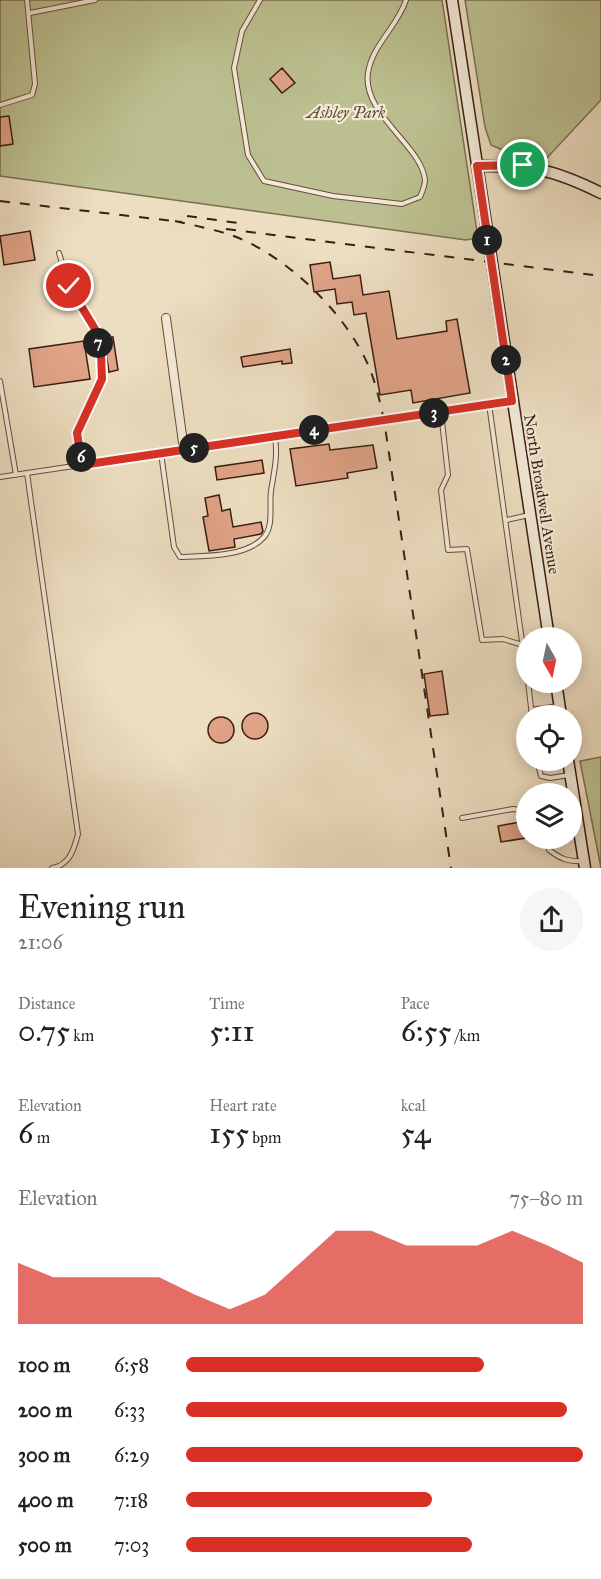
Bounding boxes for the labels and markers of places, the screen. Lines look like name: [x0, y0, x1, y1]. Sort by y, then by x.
pin: [497, 139, 548, 190]
pin: 1: [472, 225, 502, 255]
pin: [43, 260, 94, 311]
pin: 7: [83, 328, 113, 358]
pin: 2: [491, 345, 521, 375]
pin: 3: [419, 398, 449, 428]
pin: 4: [299, 415, 329, 445]
pin: 5: [179, 433, 209, 463]
pin: 6: [66, 442, 96, 472]

